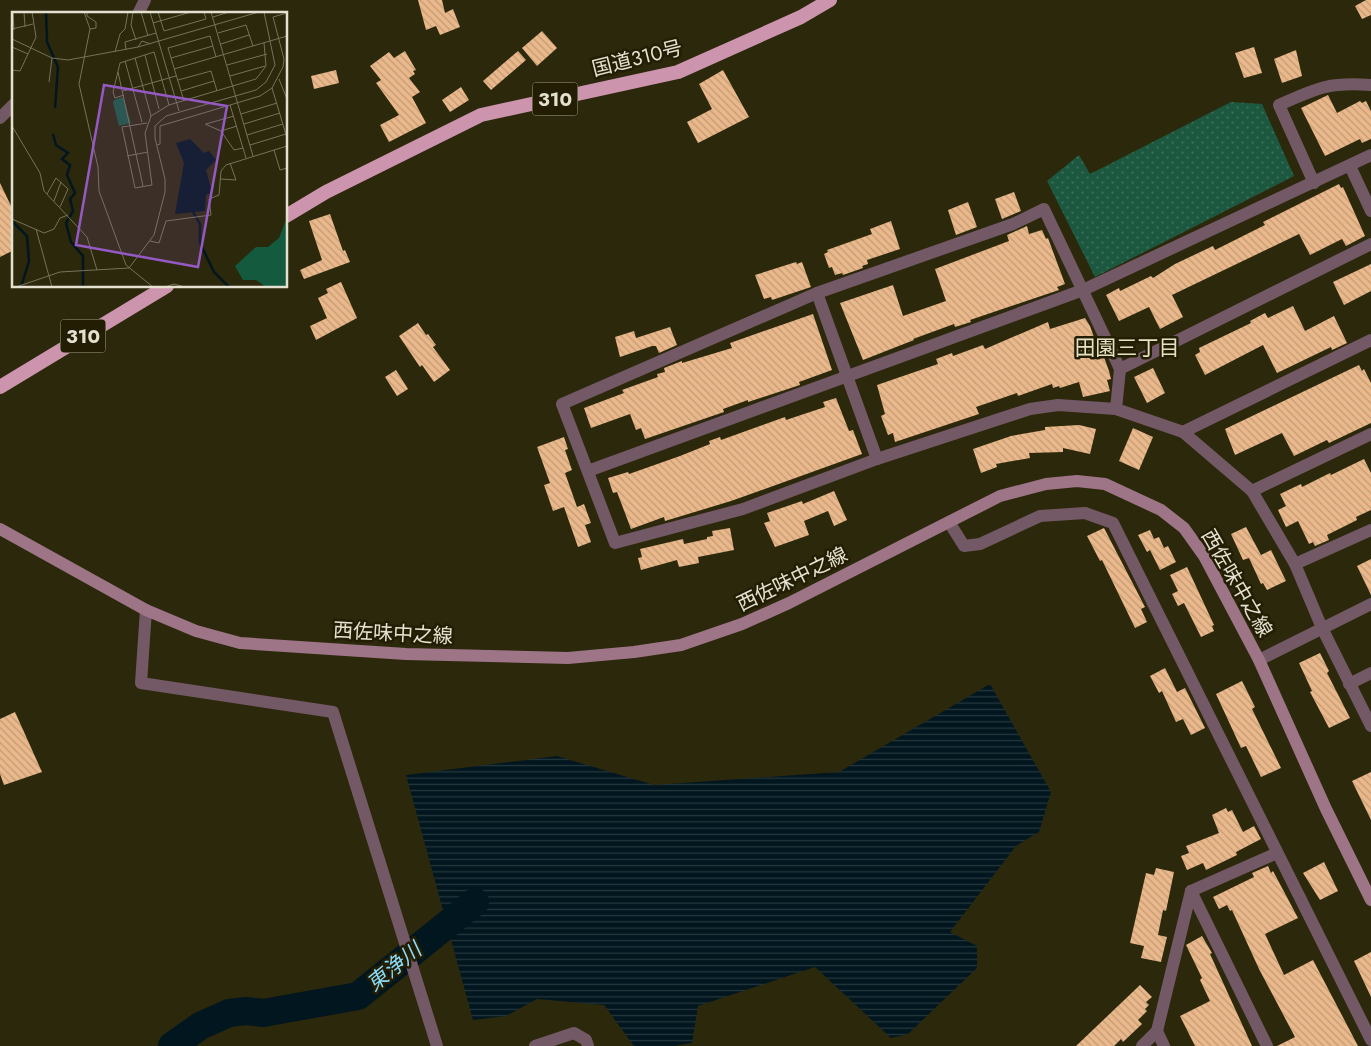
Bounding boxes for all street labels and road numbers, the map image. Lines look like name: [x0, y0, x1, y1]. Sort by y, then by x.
street label: 国道310号: [589, 33, 685, 84]
road number: 310: [532, 82, 578, 116]
road number: 310: [61, 320, 106, 352]
street label: 西佐味中之線: [1194, 524, 1279, 642]
street label: 西佐味中之線: [732, 540, 853, 619]
street label: 西佐味中之線: [332, 616, 454, 651]

